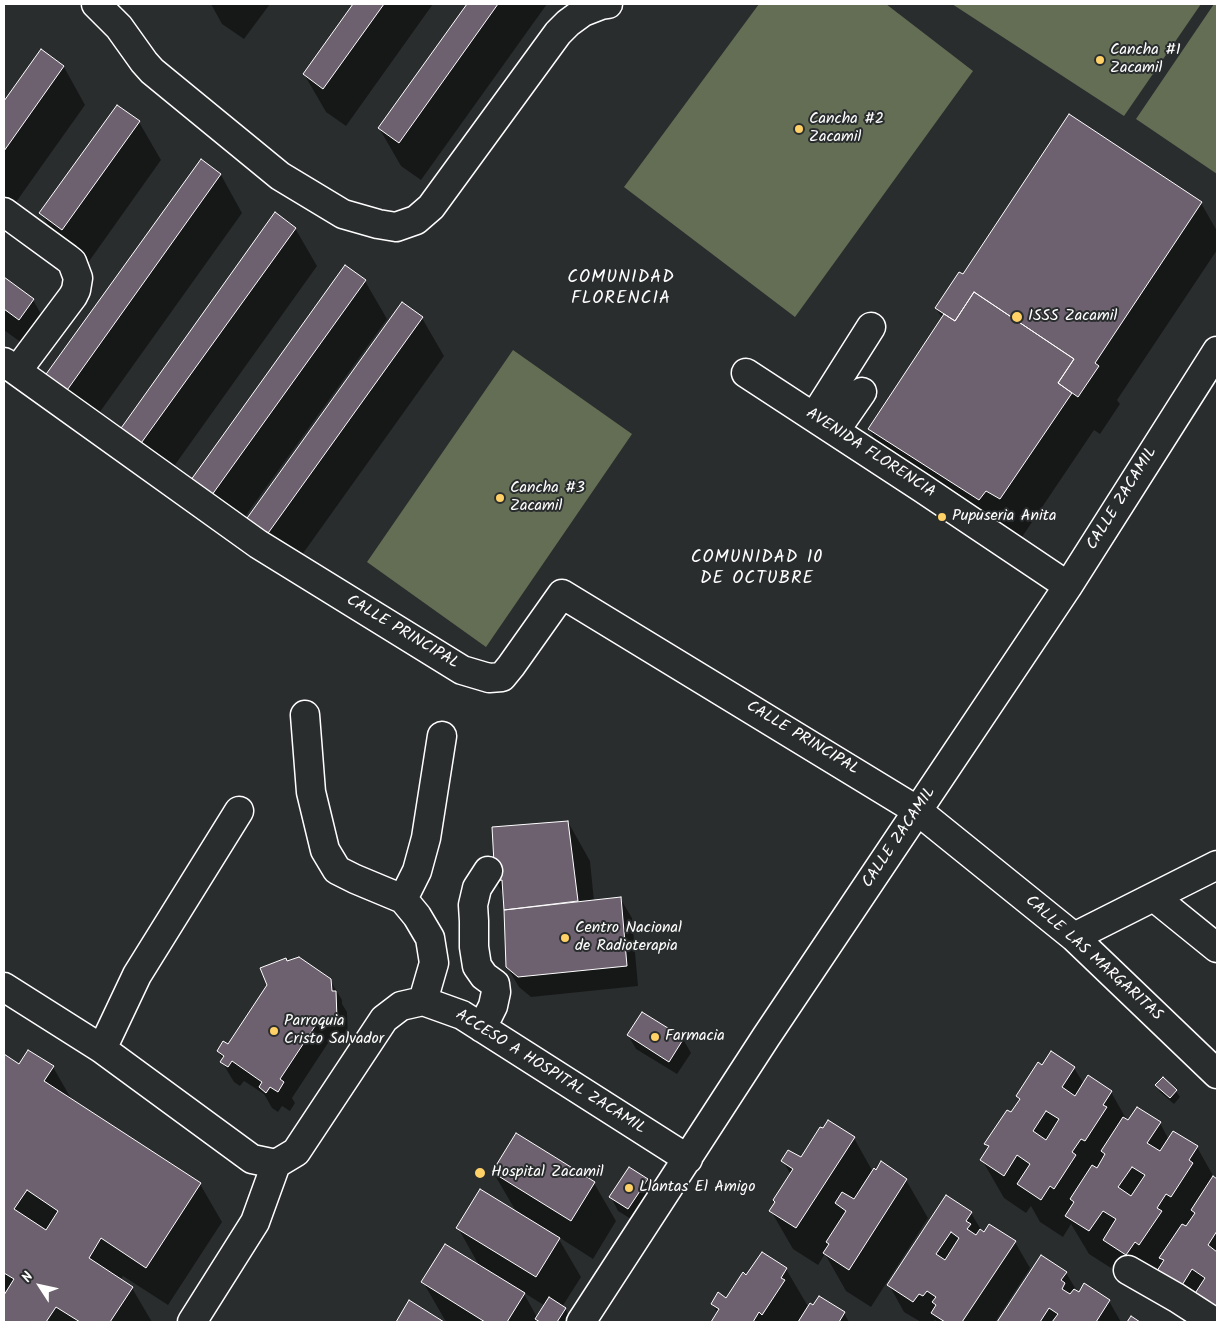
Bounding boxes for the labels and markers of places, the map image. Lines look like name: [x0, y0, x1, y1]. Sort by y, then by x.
place label: Cancha #1 Zacamil: [1110, 41, 1181, 79]
marker: Cancha #1 Zacamil: [1094, 54, 1106, 66]
place label: Cancha #2 Zacamil: [809, 110, 884, 148]
marker: Cancha #2 Zacamil: [793, 123, 805, 135]
place label: ISSS Zacamil: [1028, 307, 1117, 327]
marker: ISSS Zacamil: [1010, 310, 1024, 324]
place label: Cancha #3 Zacamil: [510, 479, 585, 517]
marker: Cancha #3 Zacamil: [494, 492, 506, 504]
place label: Pupuseria Anita: [952, 507, 1057, 527]
marker: Pupuseria Anita: [936, 511, 948, 523]
place label: Centro Nacional de Radioterapia: [575, 919, 682, 957]
marker: Centro Nacional de Radioterapia: [559, 932, 571, 944]
place label: Parroquia Cristo Salvador: [284, 1012, 384, 1050]
marker: Parroquia Cristo Salvador: [268, 1025, 280, 1037]
place label: Farmacia: [665, 1027, 725, 1047]
marker: Farmacia: [649, 1031, 661, 1043]
place label: Hospital Zacamil: [491, 1163, 604, 1183]
marker: Hospital Zacamil: [473, 1166, 487, 1180]
place label: Llantas El Amigo: [639, 1178, 755, 1198]
marker: Llantas El Amigo: [623, 1182, 635, 1194]

